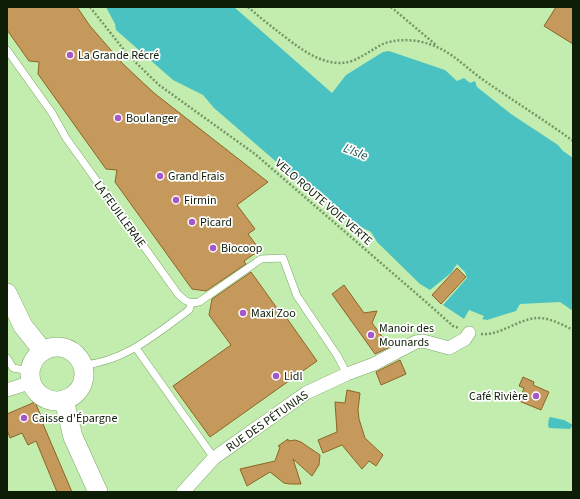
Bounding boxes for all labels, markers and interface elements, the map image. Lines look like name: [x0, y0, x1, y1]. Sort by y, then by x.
place label: La Grande Récré: [78, 47, 159, 64]
marker: La Grande Récré: [65, 50, 75, 60]
place label: Boulanger: [126, 110, 179, 127]
marker: Boulanger: [113, 113, 123, 123]
water label: L'Isle: [341, 139, 371, 165]
street label: VELO ROUTE VOIE VERTE: [271, 155, 376, 249]
place label: Grand Frais: [168, 168, 225, 185]
marker: Grand Frais: [155, 171, 165, 181]
street label: LA FEUILLERAIE: [90, 177, 150, 251]
place label: Firmin: [184, 192, 217, 209]
marker: Firmin: [171, 195, 181, 205]
place label: Picard: [200, 214, 232, 231]
marker: Picard: [187, 217, 197, 227]
place label: Biocoop: [221, 240, 263, 257]
marker: Biocoop: [208, 243, 218, 253]
place label: Maxi Zoo: [251, 305, 296, 322]
marker: Maxi Zoo: [238, 308, 248, 318]
place label: Manoir des Mounards: [379, 320, 434, 351]
marker: Manoir des Mounards: [366, 330, 376, 340]
place label: Lidl: [284, 368, 303, 385]
marker: Lidl: [271, 371, 281, 381]
street label: RUE DES PÉTUNIAS: [223, 387, 312, 456]
place label: Café Rivière: [469, 388, 528, 405]
marker: Café Rivière: [531, 391, 541, 401]
place label: Caisse d'Épargne: [32, 410, 117, 427]
marker: Caisse d'Épargne: [19, 413, 29, 423]

